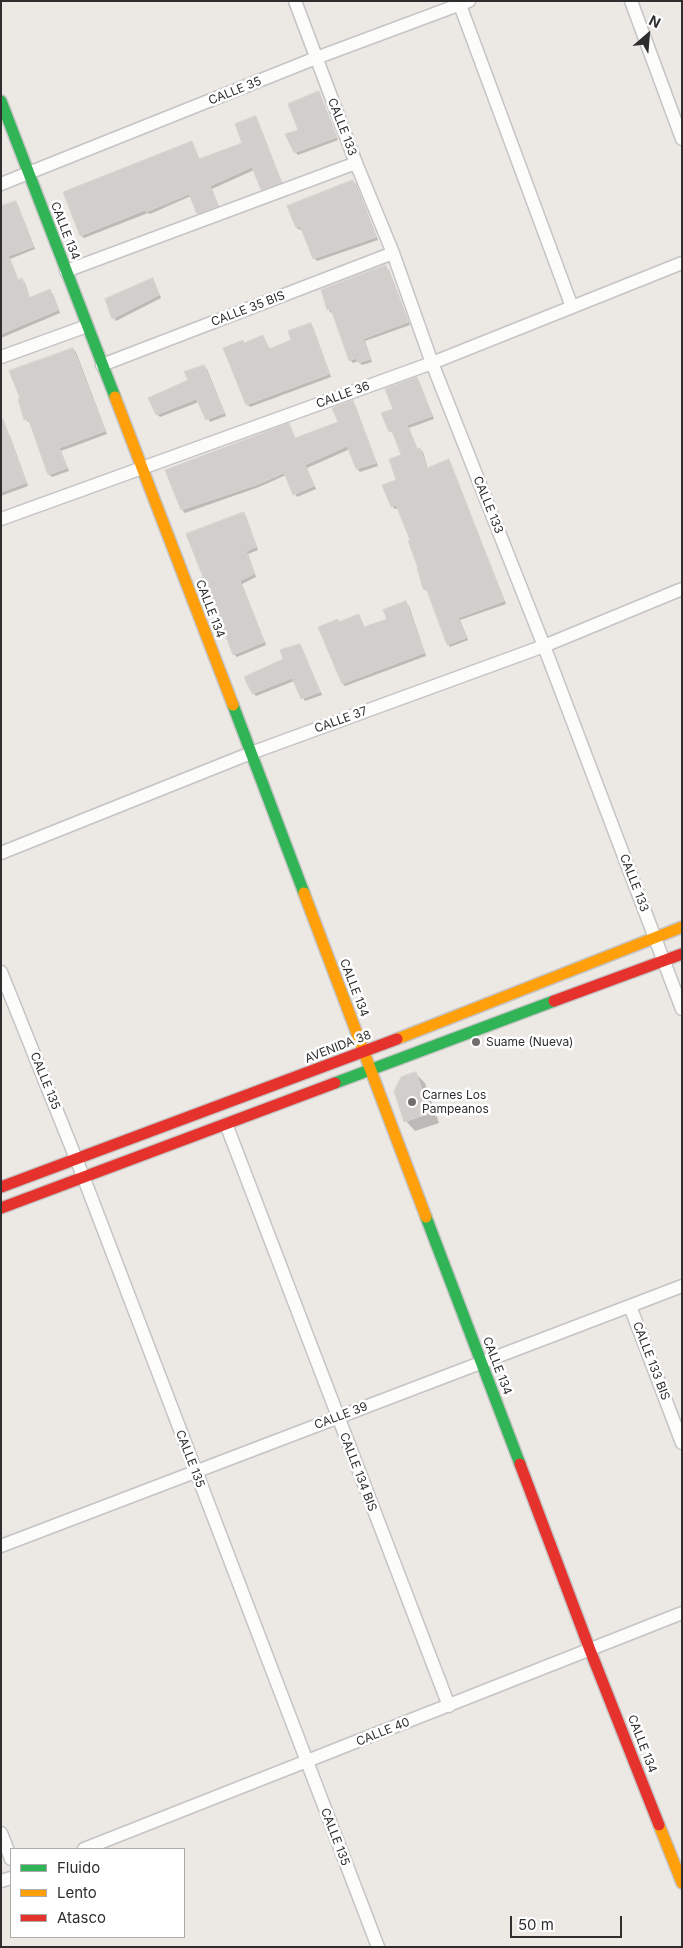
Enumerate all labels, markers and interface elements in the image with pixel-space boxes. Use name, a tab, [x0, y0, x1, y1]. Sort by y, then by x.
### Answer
north arrow	[623, 10, 673, 60]
text: N	[646, 11, 664, 31]
street label: CALLE 35	[206, 74, 264, 108]
street label: CALLE 133	[324, 96, 360, 158]
street label: CALLE 134	[47, 200, 83, 262]
street label: CALLE 35 BIS	[209, 288, 287, 330]
street label: CALLE 36	[314, 379, 372, 411]
street label: CALLE 133	[470, 474, 506, 536]
street label: CALLE 134	[192, 578, 228, 640]
street label: CALLE 37	[313, 704, 369, 736]
street label: CALLE 133	[616, 852, 652, 914]
street label: CALLE 134	[336, 957, 372, 1019]
street label: AVENIDA 38	[303, 1028, 373, 1066]
place label: Suame (Nueva)	[486, 1035, 573, 1049]
marker: Suame (Nueva)	[470, 1036, 482, 1048]
street label: CALLE 135	[27, 1050, 63, 1112]
place label: Carnes Los Pampeanos	[422, 1088, 489, 1116]
marker: Carnes Los Pampeanos	[406, 1096, 418, 1108]
street label: CALLE 133 BIS	[629, 1320, 673, 1402]
street label: CALLE 134	[479, 1335, 515, 1397]
street label: CALLE 39	[312, 1399, 370, 1433]
street label: CALLE 135	[172, 1428, 208, 1490]
street label: CALLE 134 BIS	[336, 1431, 380, 1513]
street label: CALLE 134	[624, 1713, 660, 1775]
street label: CALLE 40	[354, 1715, 412, 1749]
street label: CALLE 135	[317, 1806, 353, 1868]
legend	[10, 1848, 185, 1938]
text: Fluido	[57, 1858, 100, 1877]
text: Lento	[57, 1883, 97, 1902]
scale bar	[513, 1906, 626, 1938]
text: Atasco	[57, 1908, 106, 1927]
text: 50 m	[518, 1915, 554, 1934]

